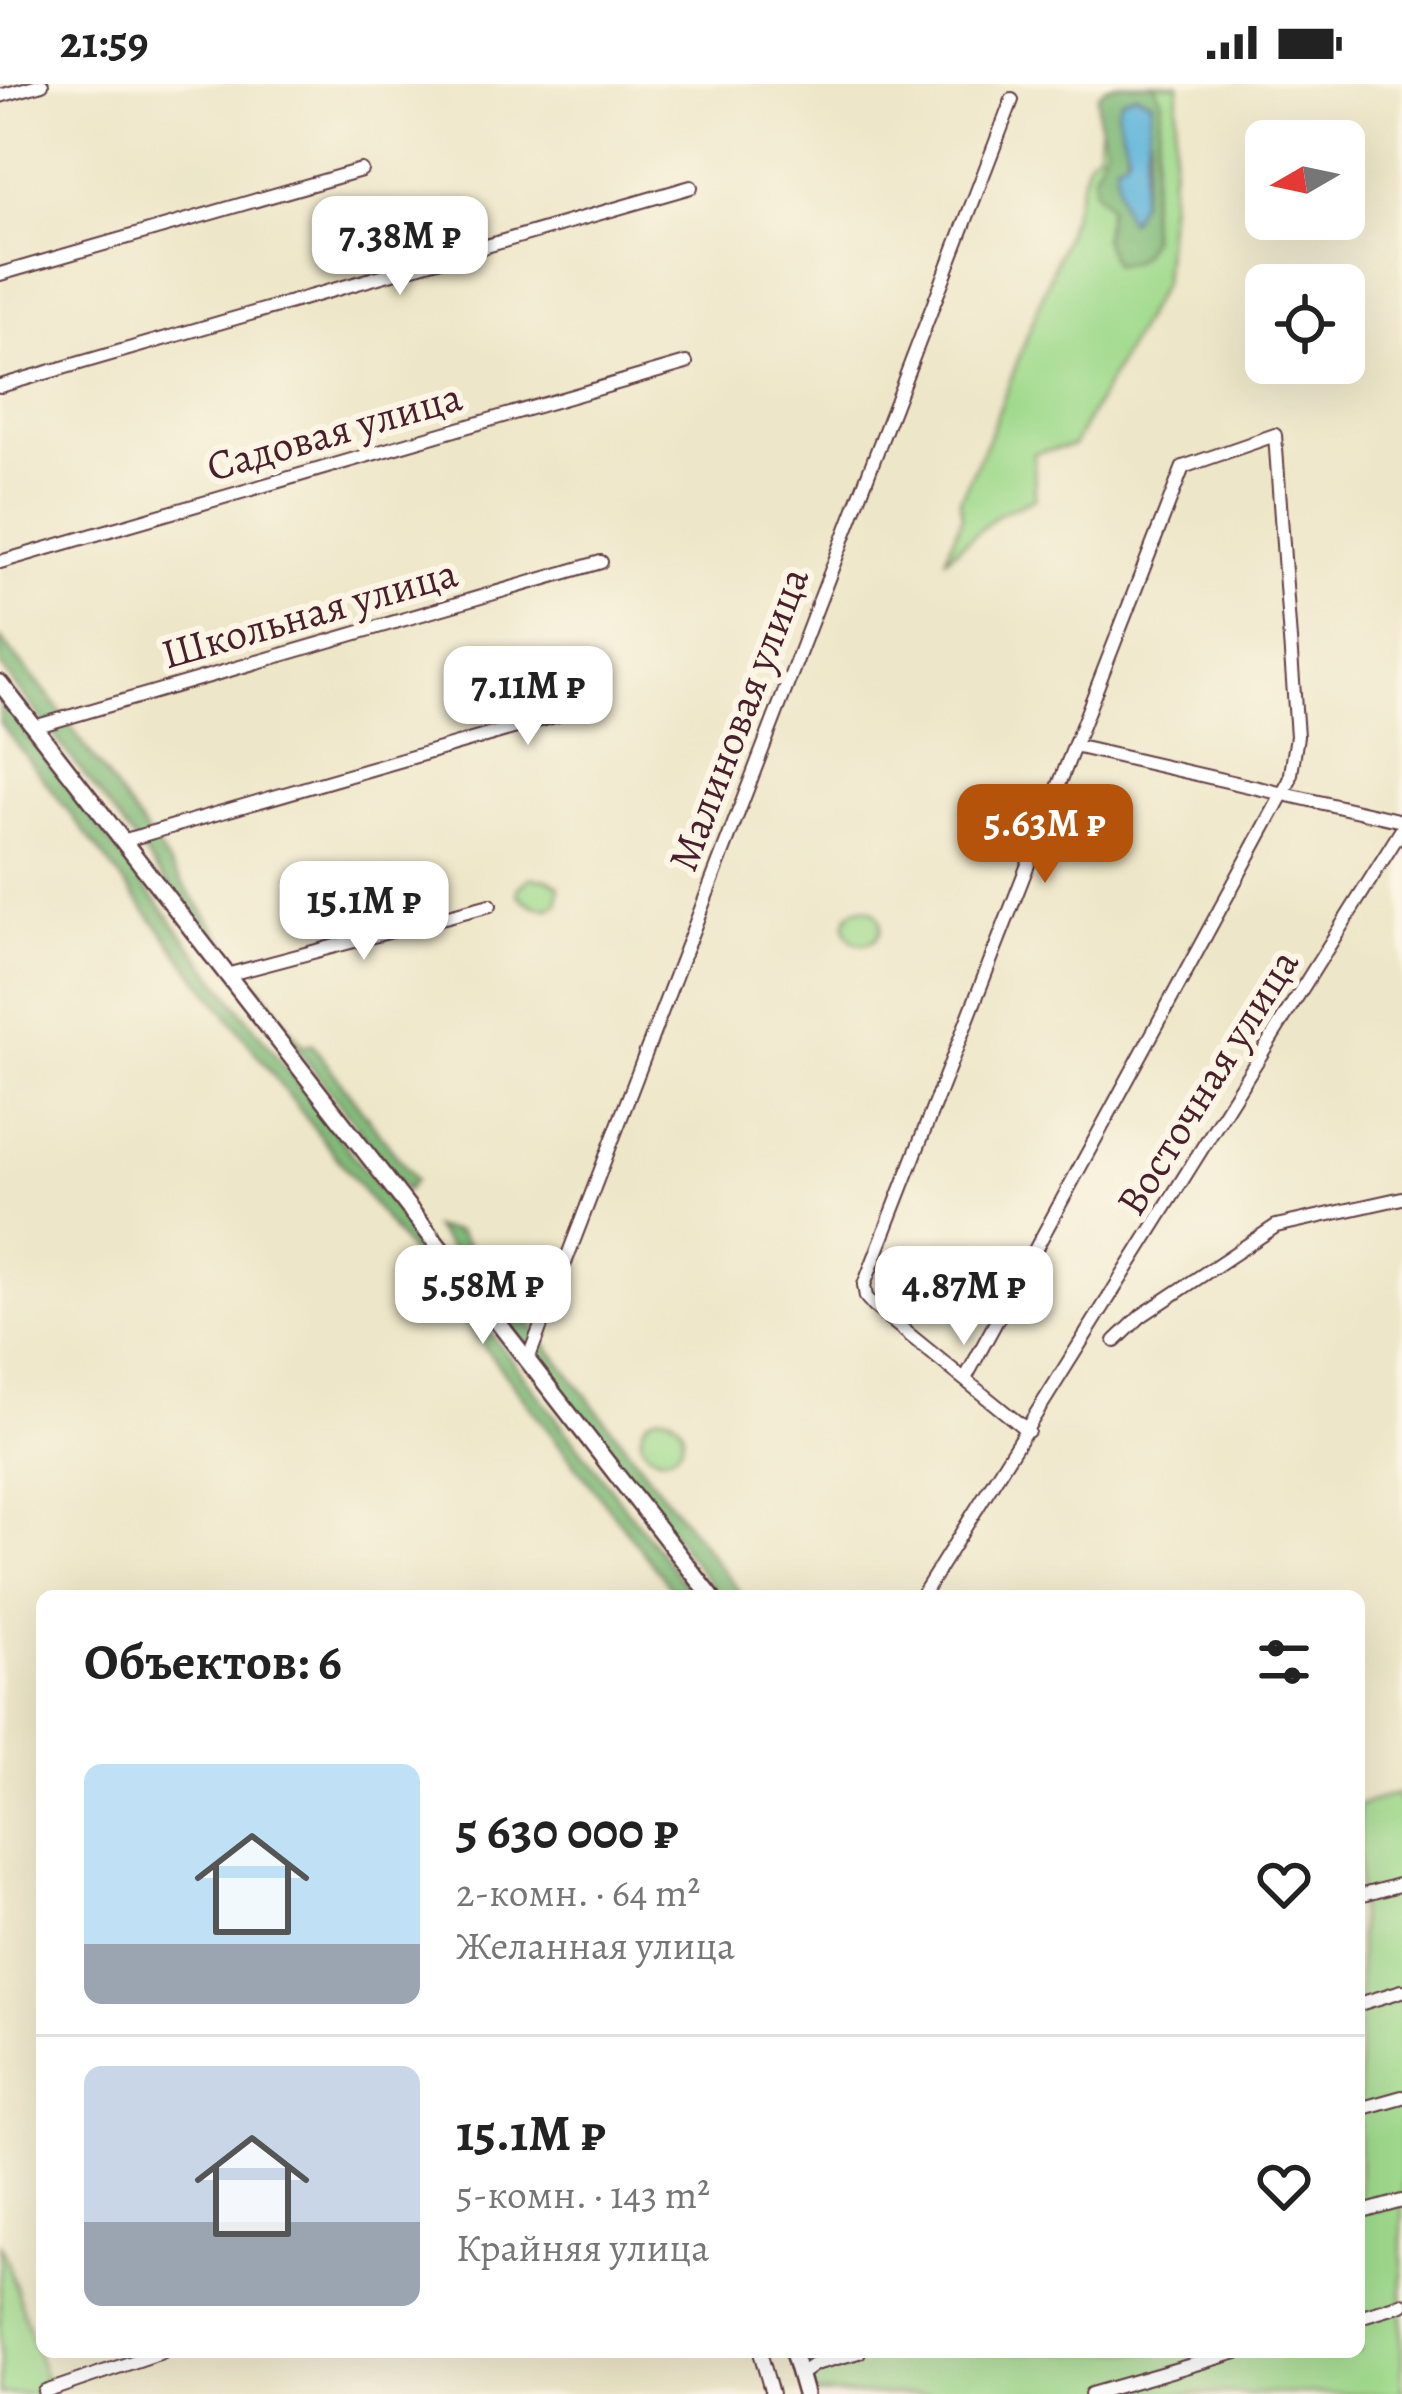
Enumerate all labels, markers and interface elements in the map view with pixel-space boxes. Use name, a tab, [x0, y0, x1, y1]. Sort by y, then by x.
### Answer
text: 21:59	[60, 11, 149, 73]
north arrow	[1245, 120, 1365, 240]
map controls	[1245, 120, 1365, 384]
pin: 7.38M ₽	[289, 196, 511, 298]
text: 7.38M ₽	[339, 208, 461, 261]
button: locate	[1245, 264, 1365, 384]
street label: Садовая улица	[200, 367, 469, 495]
street label: Школьная улица	[154, 543, 464, 682]
street label: Малиновая улица	[654, 558, 822, 879]
pin: 7.11M ₽	[417, 646, 639, 748]
text: 7.11M ₽	[471, 658, 585, 711]
pin: 5.63M ₽	[934, 784, 1156, 886]
text: 5.63M ₽	[984, 796, 1106, 849]
pin: 15.1M ₽	[253, 861, 475, 963]
text: 15.1M ₽	[307, 873, 421, 926]
street label: Восточная улица	[1102, 938, 1312, 1226]
pin: 5.58M ₽	[372, 1245, 594, 1347]
pin: 4.87M ₽	[853, 1246, 1075, 1348]
text: 5.58M ₽	[422, 1257, 544, 1310]
text: 4.87M ₽	[902, 1258, 1026, 1311]
text: Объектов: 6	[84, 1627, 342, 1697]
icon: filters	[1251, 1629, 1317, 1695]
text: 5 630 000 ₽	[456, 1796, 679, 1866]
icon: home	[180, 1812, 324, 1956]
icon: heart	[1251, 1851, 1317, 1917]
text: 2-комн. · 64 m²	[456, 1866, 700, 1919]
text: Желанная улица	[456, 1919, 735, 1972]
text: 15.1M ₽	[456, 2098, 606, 2168]
icon: home	[180, 2114, 324, 2258]
icon: heart	[1251, 2153, 1317, 2219]
text: 5-комн. · 143 m²	[456, 2168, 710, 2221]
text: Крайняя улица	[456, 2221, 709, 2274]

